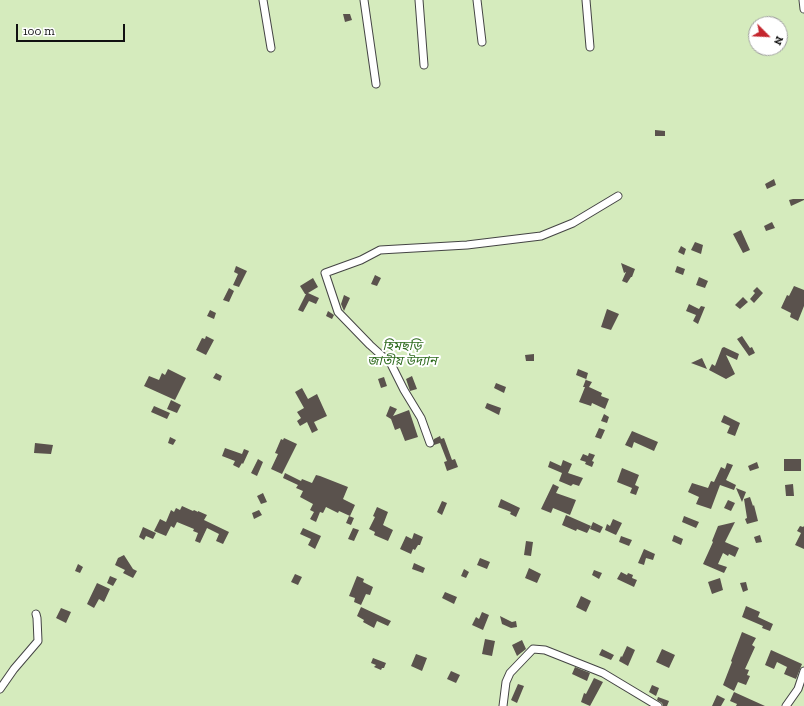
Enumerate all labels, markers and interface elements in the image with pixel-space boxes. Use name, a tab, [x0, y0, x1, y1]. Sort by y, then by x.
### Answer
scale bar	[18, 16, 127, 42]
north arrow	[748, 16, 788, 56]
text: 100 m	[23, 24, 55, 38]
text: N	[771, 34, 786, 47]
park label: হিমছড়ি জাতীয় উদ্যান	[367, 338, 437, 369]

